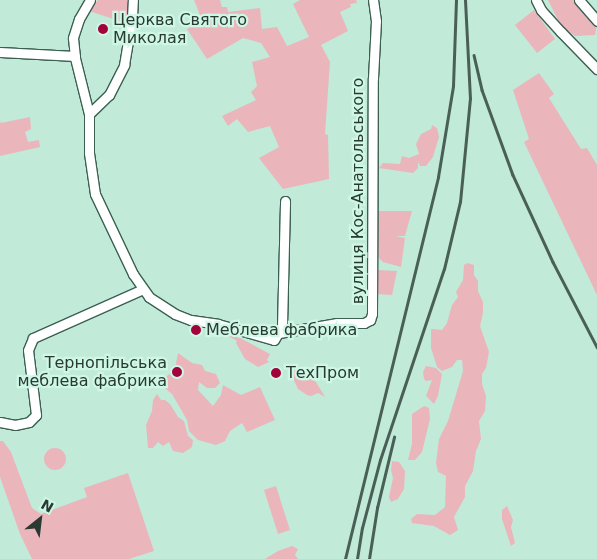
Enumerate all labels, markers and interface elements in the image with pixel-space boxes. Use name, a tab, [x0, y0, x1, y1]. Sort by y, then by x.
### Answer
place label: Церква Святого Миколая	[113, 10, 247, 48]
marker: Церква Святого Миколая	[97, 23, 109, 35]
street label: вулиця Кос-Анатольського	[348, 78, 368, 304]
place label: Меблева фабрика	[206, 320, 357, 340]
marker: Меблева фабрика	[190, 324, 202, 336]
place label: Тернопільська меблева фабрика	[17, 353, 167, 391]
place label: ТехПром	[286, 363, 359, 383]
marker: Тернопільська меблева фабрика	[171, 366, 183, 378]
marker: ТехПром	[270, 367, 282, 379]
north arrow	[15, 494, 65, 544]
text: N	[38, 496, 56, 516]

